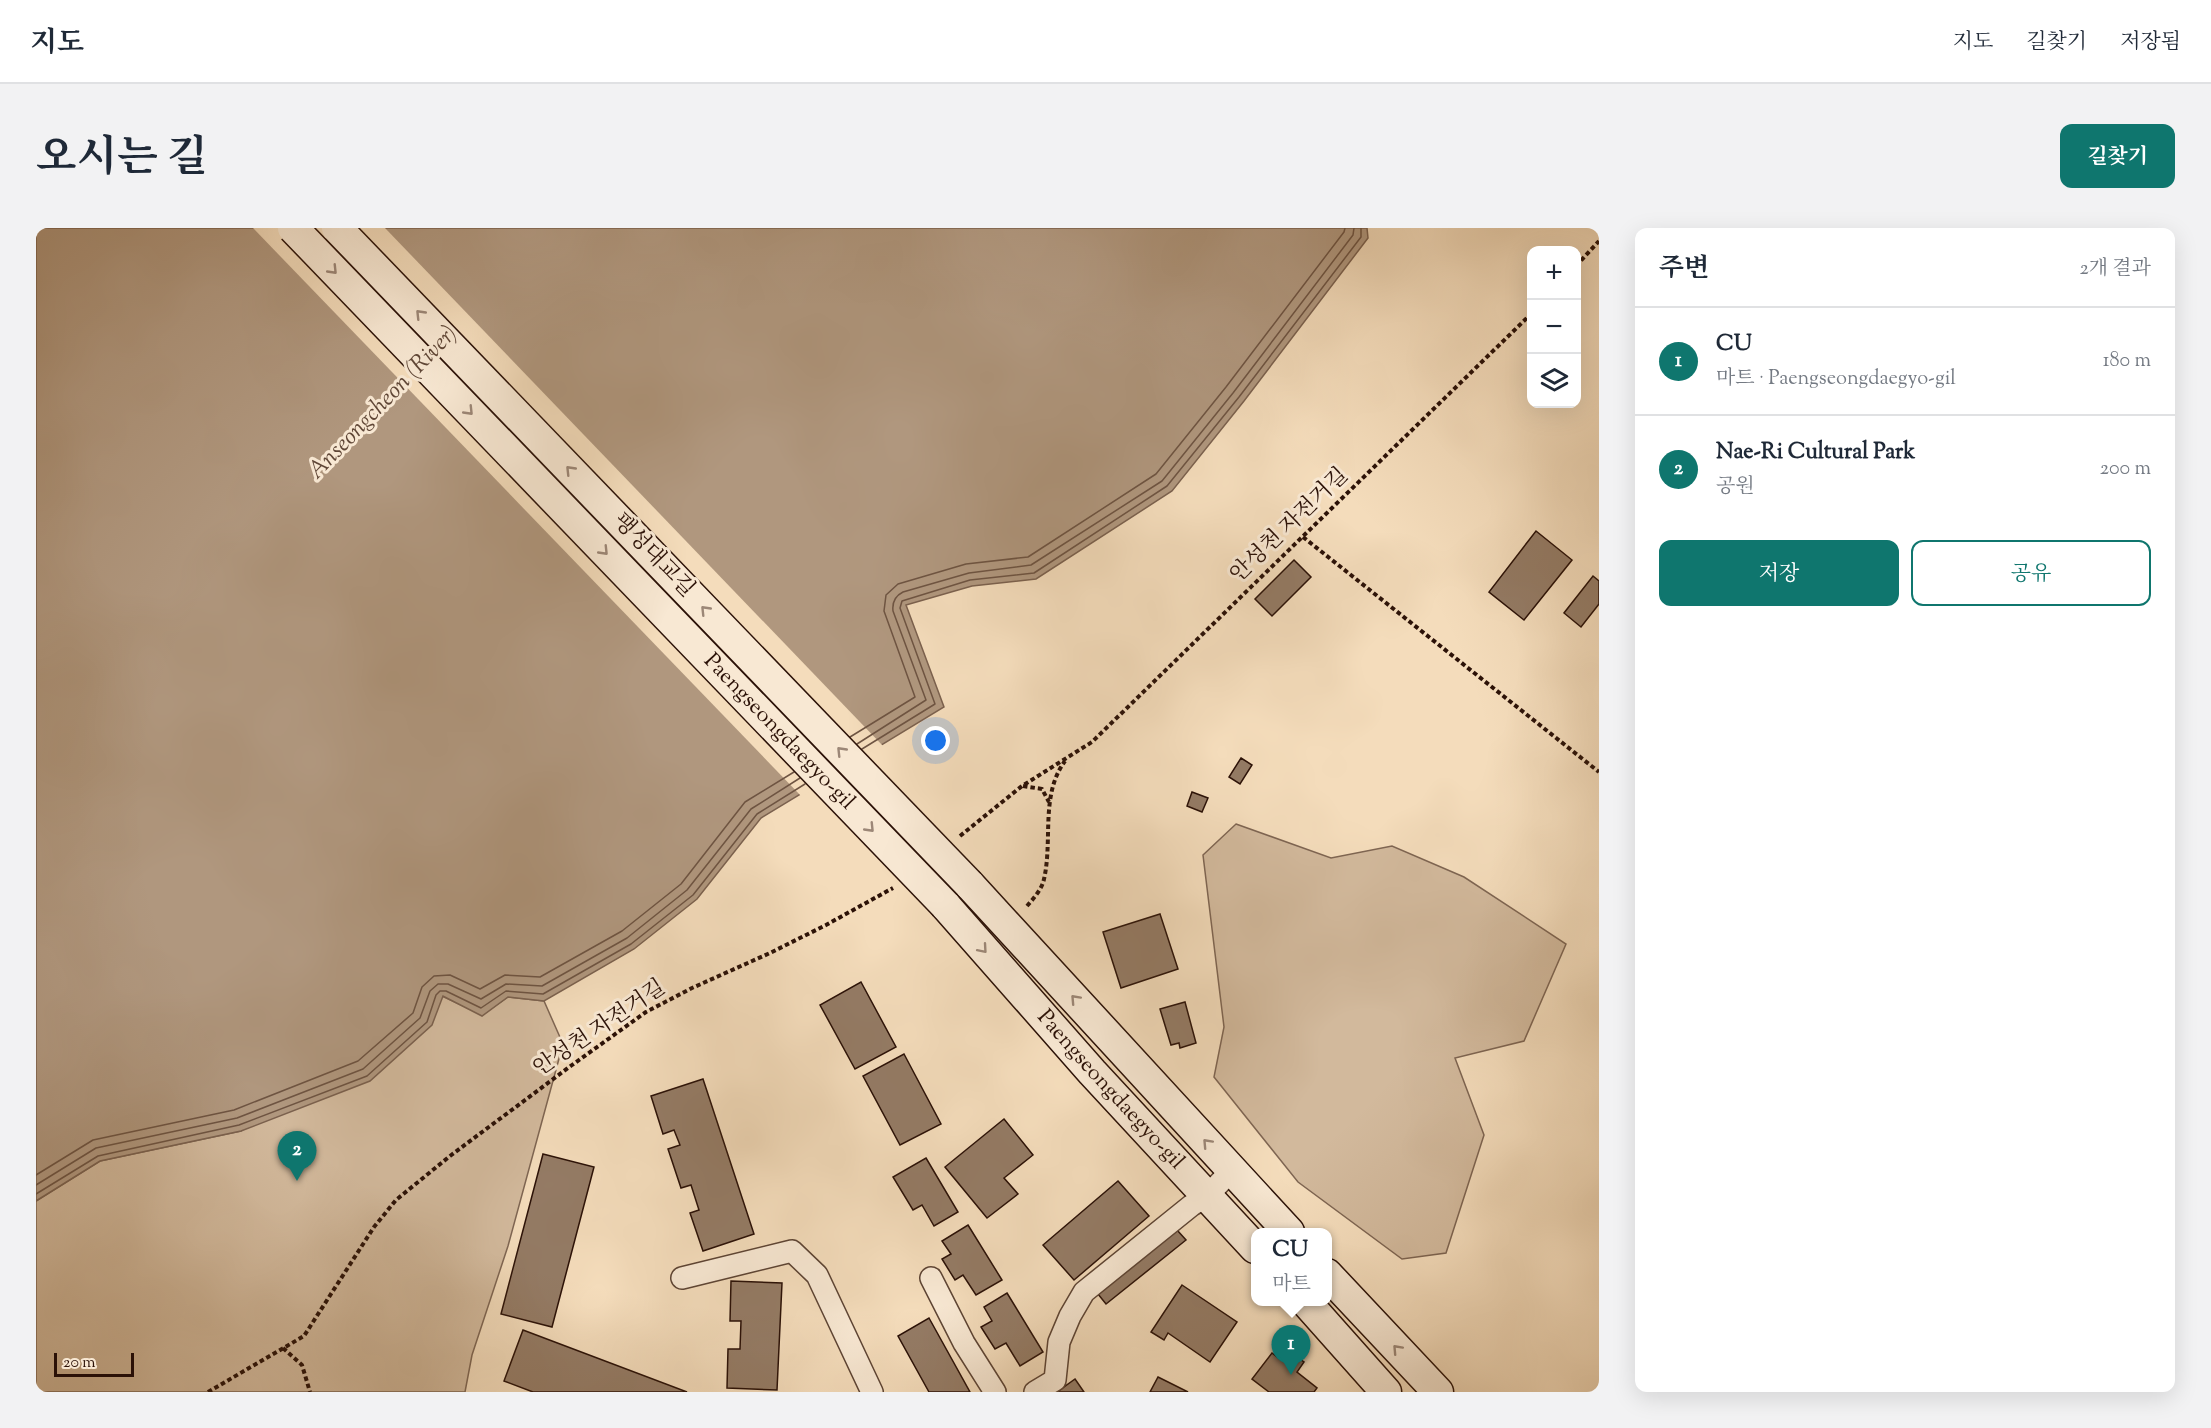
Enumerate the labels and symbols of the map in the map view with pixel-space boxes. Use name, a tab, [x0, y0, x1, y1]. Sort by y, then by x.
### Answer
one-way arrow	[326, 263, 337, 274]
one-way arrow	[417, 311, 428, 322]
water label: Anseongcheon (River)	[300, 318, 466, 488]
one-way arrow	[461, 403, 472, 414]
street label: 안성천 자전거길	[1224, 461, 1356, 591]
one-way arrow	[566, 466, 577, 476]
street label: 팽성대교길	[605, 507, 701, 605]
one-way arrow	[597, 544, 608, 555]
one-way arrow	[702, 607, 713, 618]
street label: Paengseongdaegyo-gil	[695, 647, 862, 818]
your location	[921, 726, 950, 755]
one-way arrow	[837, 747, 848, 758]
one-way arrow	[863, 820, 874, 831]
one-way arrow	[976, 942, 987, 953]
street label: 안성천 자전거길	[527, 973, 673, 1085]
one-way arrow	[1071, 996, 1082, 1006]
street label: Paengseongdaegyo-gil	[1029, 1003, 1191, 1177]
pin: 2	[278, 1132, 316, 1181]
one-way arrow	[1203, 1139, 1214, 1150]
pin: 1	[1272, 1326, 1310, 1375]
one-way arrow	[1394, 1346, 1405, 1357]
scale bar	[54, 1350, 134, 1378]

